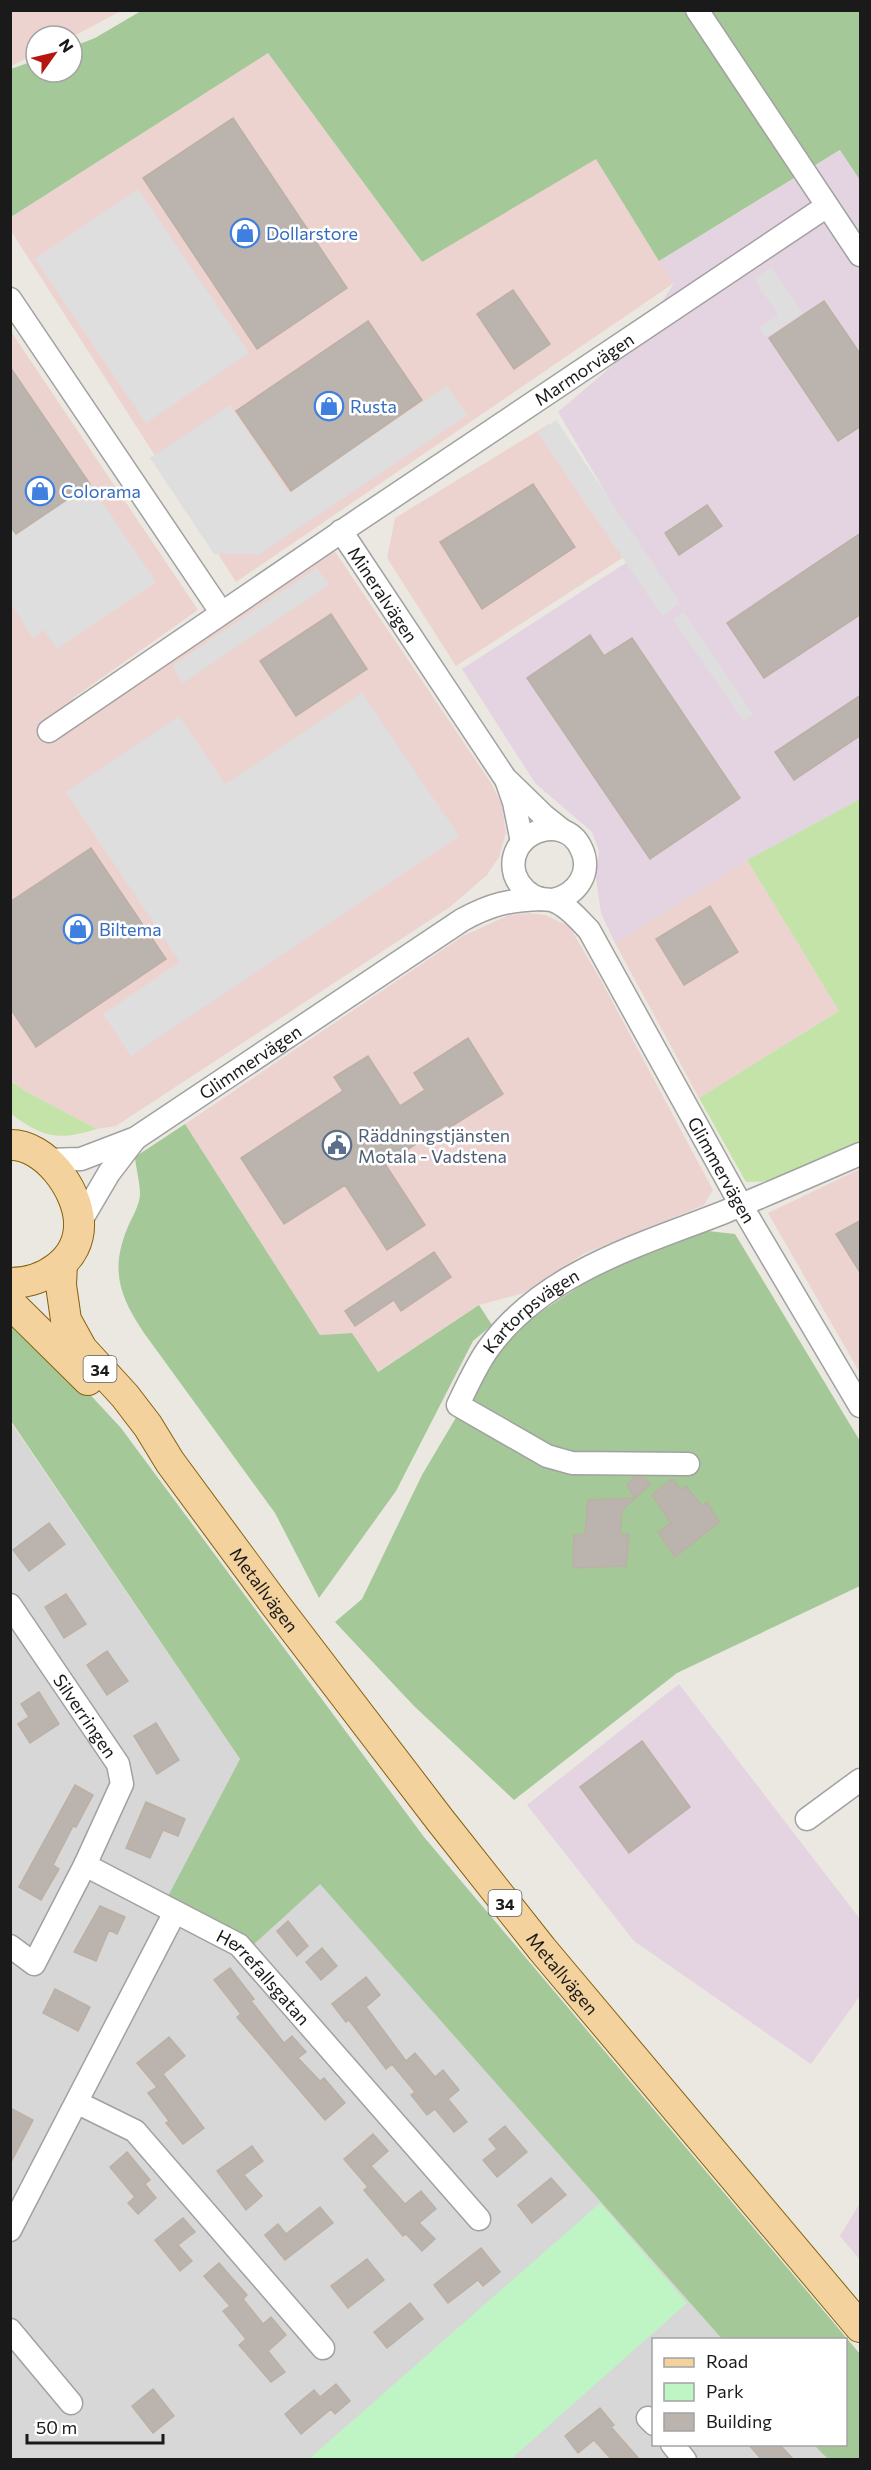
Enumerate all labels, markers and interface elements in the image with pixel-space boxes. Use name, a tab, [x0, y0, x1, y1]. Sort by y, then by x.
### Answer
north arrow	[24, 24, 84, 84]
text: N	[56, 35, 78, 56]
shop icon: Dollarstore	[229, 217, 261, 249]
place label: Dollarstore	[266, 222, 358, 244]
street label: Marmorvägen	[530, 328, 638, 410]
shop icon: Rusta	[313, 390, 345, 422]
place label: Rusta	[350, 395, 397, 417]
shop icon: Colorama	[24, 475, 56, 507]
place label: Colorama	[61, 480, 141, 502]
street label: Mineralvägen	[343, 542, 423, 646]
shop icon: Biltema	[62, 913, 94, 945]
place label: Biltema	[99, 918, 162, 940]
street label: Glimmervägen	[195, 1020, 305, 1104]
street label: Glimmervägen	[683, 1113, 760, 1227]
place label: Räddningstjänsten Motala - Vadstena	[358, 1124, 510, 1167]
public building icon: Räddningstjänsten Motala - Vadstena	[321, 1129, 353, 1161]
street label: Kartorpsvägen	[478, 1264, 583, 1357]
road number: 34	[84, 1356, 116, 1382]
street label: Metallvägen	[226, 1543, 303, 1637]
street label: Silverringen	[49, 1670, 122, 1762]
road number: 34	[488, 1890, 522, 1916]
street label: Herrefallsgatan	[213, 1924, 315, 2029]
street label: Metallvägen	[522, 1928, 603, 2019]
legend	[652, 2338, 847, 2446]
text: Road	[706, 2350, 748, 2372]
text: Park	[706, 2380, 744, 2402]
scale bar	[27, 2407, 164, 2445]
text: Building	[706, 2410, 772, 2432]
text: 50 m	[36, 2416, 77, 2438]

